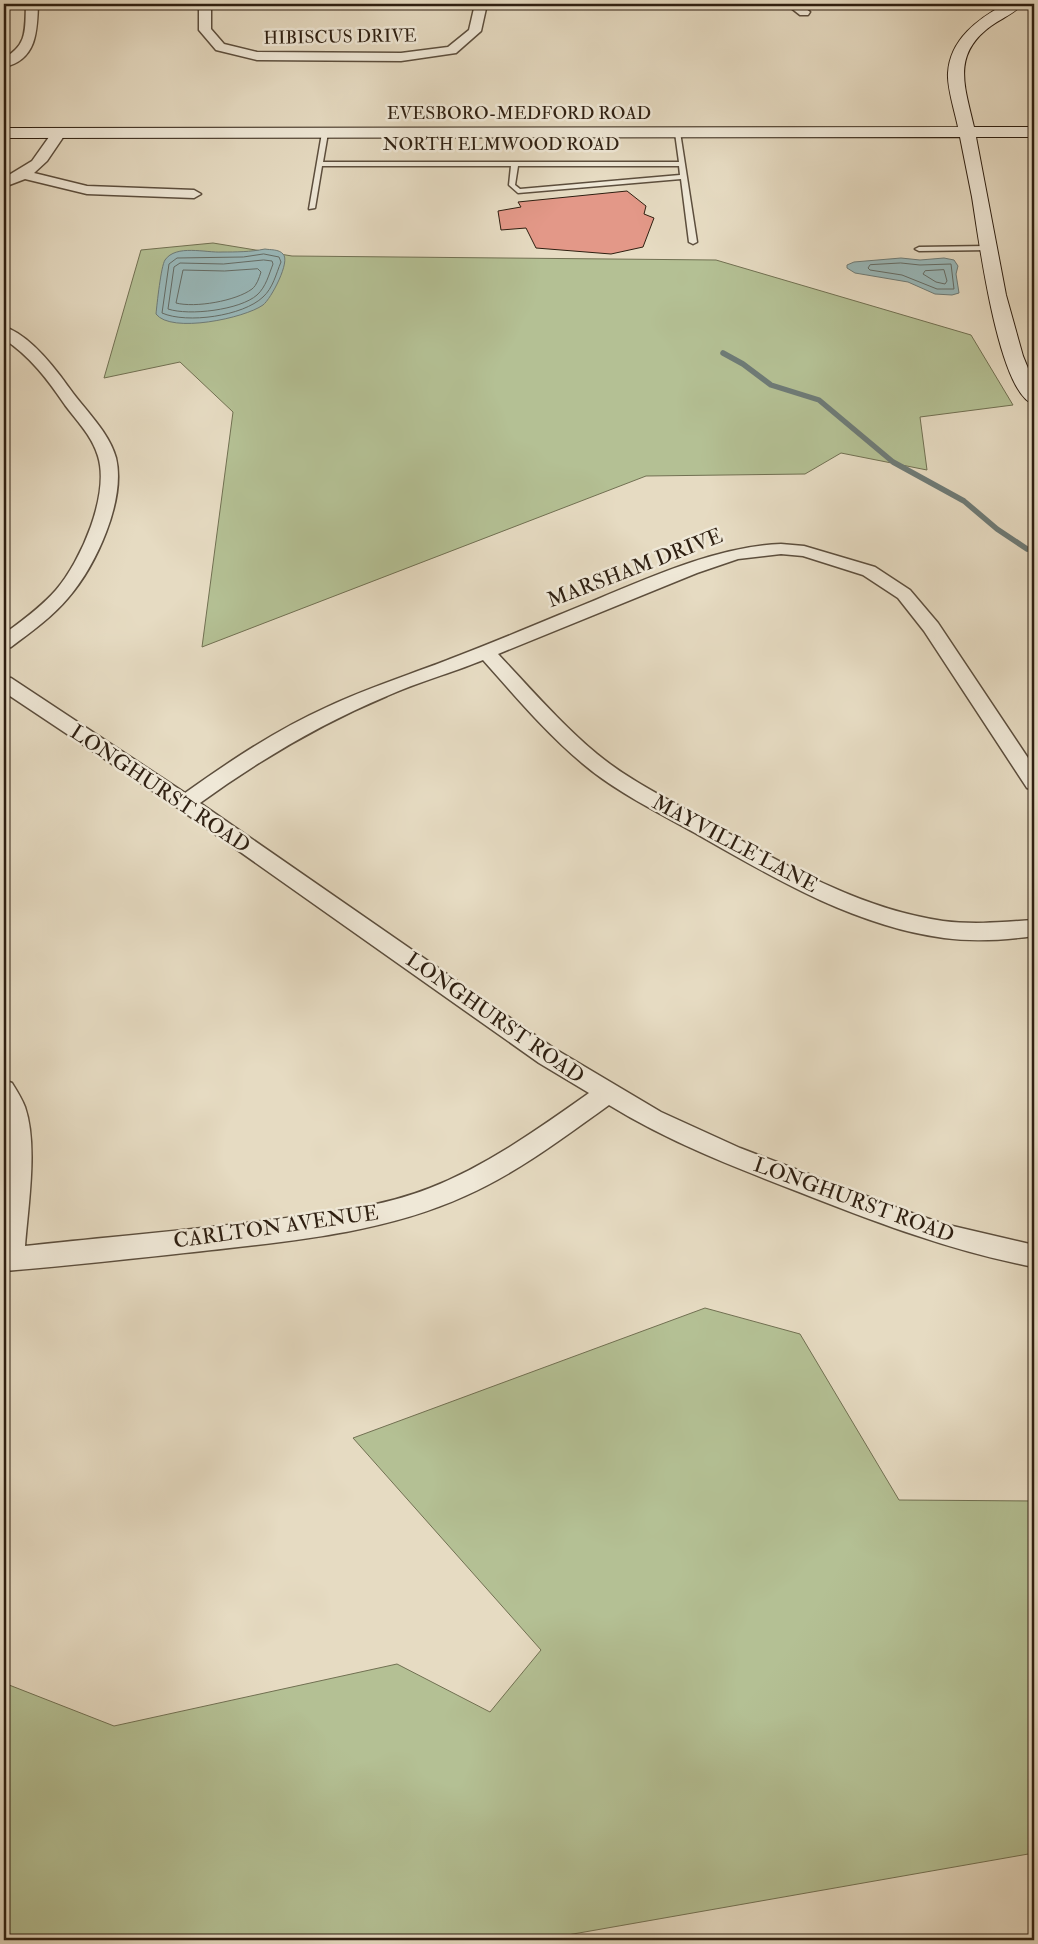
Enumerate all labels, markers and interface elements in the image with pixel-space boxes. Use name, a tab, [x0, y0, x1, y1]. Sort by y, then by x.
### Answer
street label: HIBISCUS DRIVE	[263, 24, 417, 50]
street label: EVESBORO-MEDFORD ROAD	[387, 102, 651, 125]
street label: NORTH ELMWOOD ROAD	[383, 133, 619, 156]
street label: MARSHAM DRIVE	[543, 522, 727, 614]
street label: LONGHURST ROAD	[65, 719, 255, 859]
street label: MAYVILLE LANE	[647, 789, 823, 899]
street label: LONGHURST ROAD	[401, 946, 589, 1090]
street label: LONGHURST ROAD	[750, 1151, 958, 1249]
street label: CARLTON AVENUE	[172, 1199, 380, 1255]

